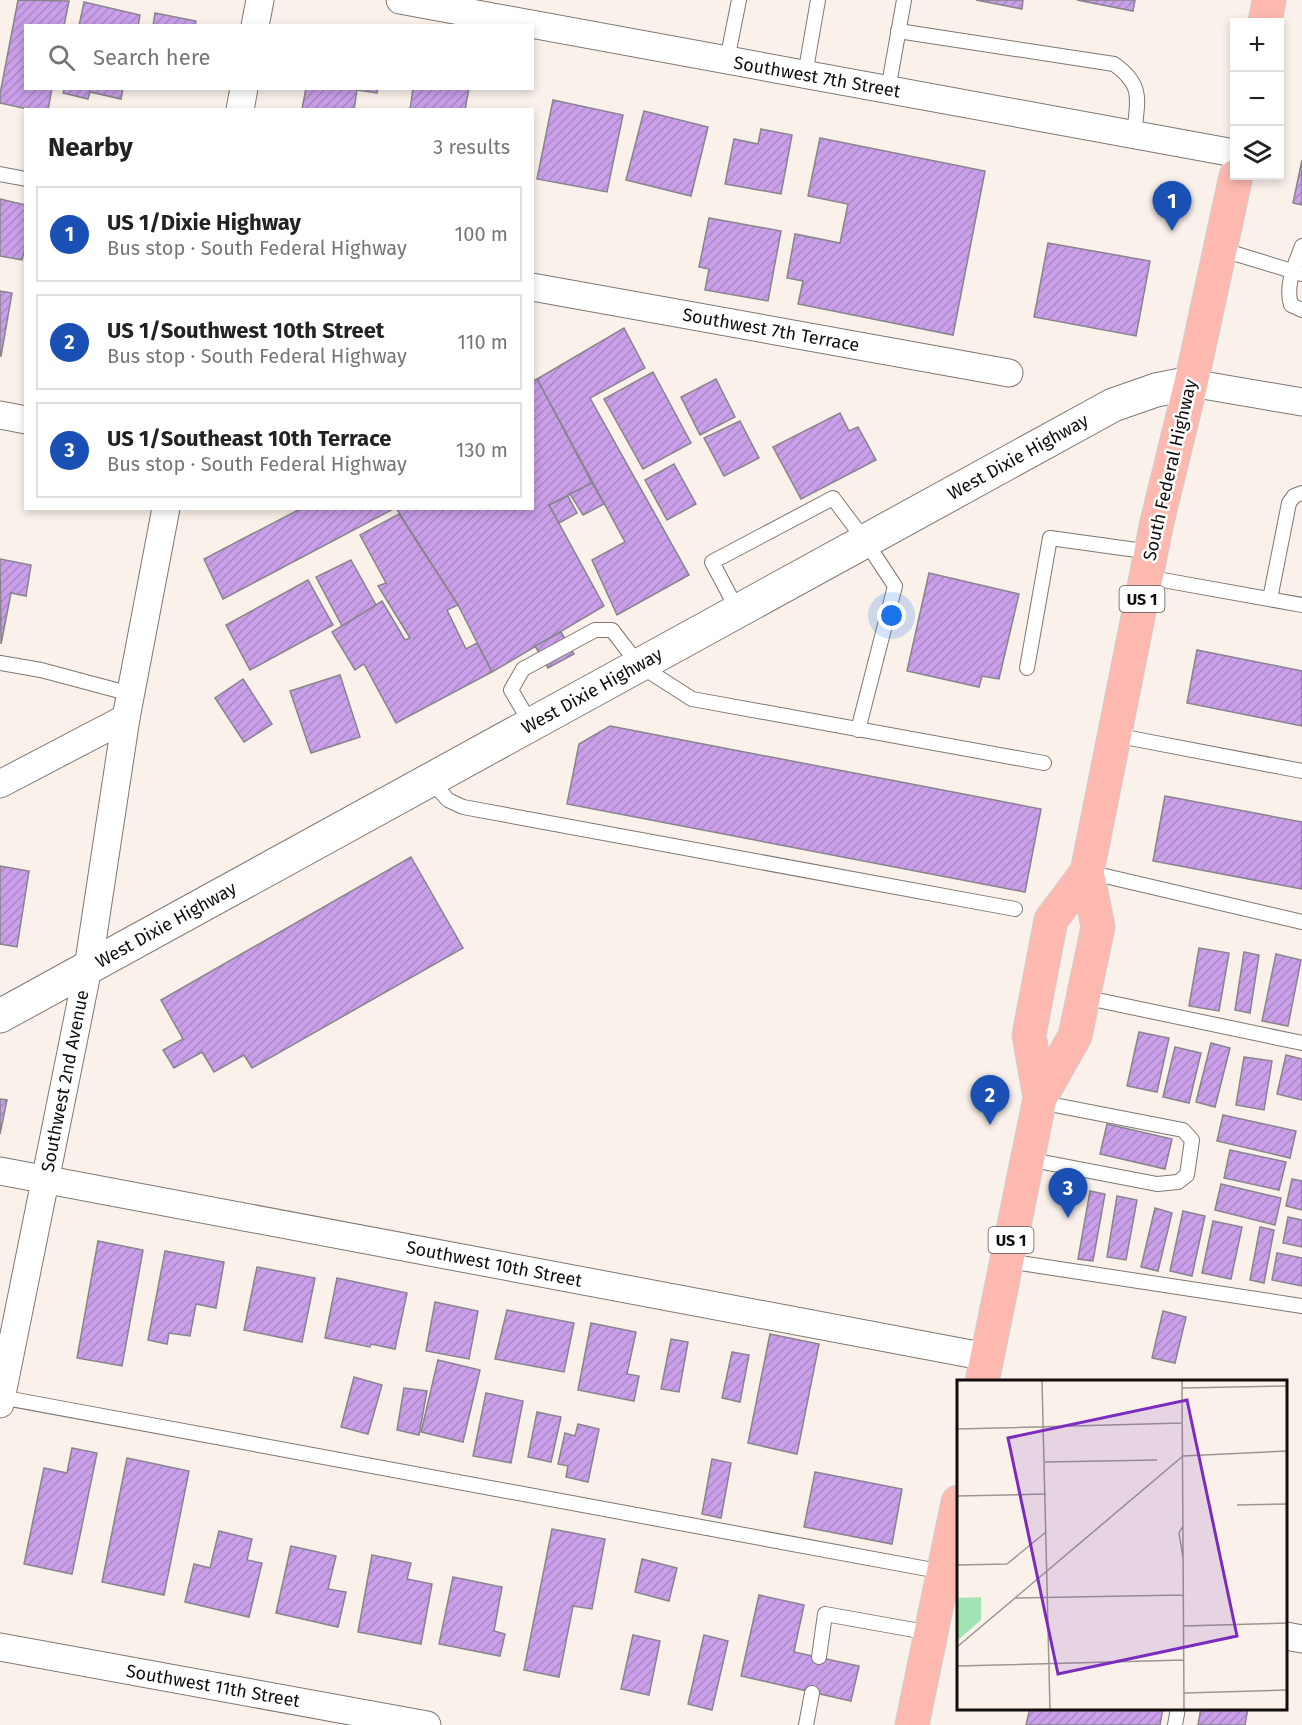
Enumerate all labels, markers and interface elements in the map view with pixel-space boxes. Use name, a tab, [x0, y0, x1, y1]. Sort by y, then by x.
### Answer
map controls	[1230, 18, 1284, 180]
button: +	[1230, 18, 1284, 72]
search box	[24, 24, 534, 90]
icon: search	[45, 41, 78, 74]
text: Search here	[93, 44, 211, 71]
street label: Southwest 7th Street	[732, 52, 903, 103]
button: −	[1230, 72, 1284, 126]
button: layers	[1230, 126, 1284, 180]
text: Nearby	[48, 132, 133, 163]
text: 3 results	[433, 135, 510, 159]
pin: 1	[1152, 182, 1192, 231]
text: US 1/Dixie Highway	[107, 209, 301, 236]
text: 1	[65, 222, 74, 246]
text: 100 m	[455, 222, 508, 246]
text: Bus stop · South Federal Highway	[107, 236, 407, 260]
street label: Southwest 7th Terrace	[681, 304, 861, 356]
text: US 1/Southwest 10th Street	[107, 317, 384, 344]
text: 2	[64, 330, 75, 354]
text: 110 m	[457, 330, 508, 354]
text: Bus stop · South Federal Highway	[107, 344, 407, 368]
street label: South Federal Highway	[1138, 377, 1202, 563]
street label: West Dixie Highway	[944, 409, 1092, 505]
text: US 1/Southeast 10th Terrace	[107, 425, 391, 452]
text: 3	[64, 438, 75, 462]
text: 130 m	[456, 438, 508, 462]
text: Bus stop · South Federal Highway	[107, 452, 407, 476]
road number: US 1	[1120, 586, 1164, 612]
your location	[877, 601, 906, 630]
street label: West Dixie Highway	[518, 643, 666, 739]
street label: West Dixie Highway	[92, 877, 240, 973]
street label: Southwest 2nd Avenue	[37, 988, 93, 1174]
pin: 2	[970, 1076, 1010, 1125]
pin: 3	[1048, 1168, 1088, 1218]
road number: US 1	[988, 1227, 1034, 1253]
street label: Southwest 10th Street	[404, 1236, 584, 1292]
inset map	[957, 1380, 1287, 1710]
street label: Southwest 11th Street	[124, 1660, 302, 1712]

